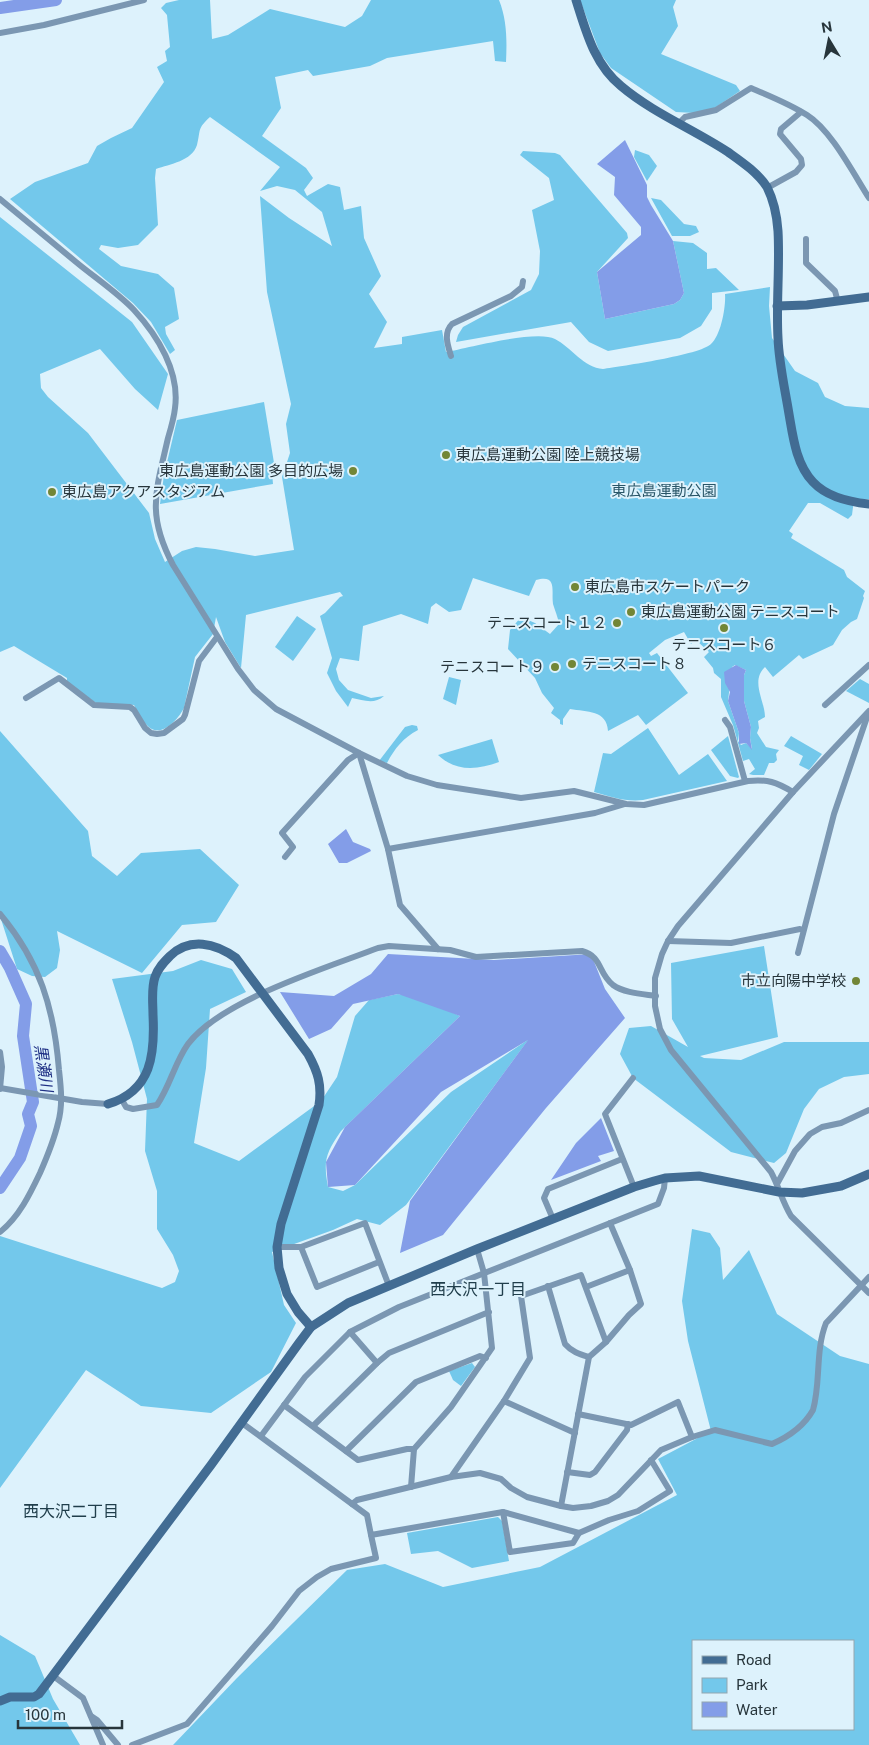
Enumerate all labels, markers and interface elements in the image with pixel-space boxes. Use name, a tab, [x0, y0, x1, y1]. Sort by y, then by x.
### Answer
north arrow	[804, 15, 854, 65]
text: N	[820, 18, 834, 36]
place label: 東広島運動公園 陸上競技場	[456, 446, 640, 463]
marker: 東広島運動公園 陸上競技場	[440, 449, 452, 461]
place label: 東広島運動公園 多目的広場	[159, 462, 343, 479]
marker: 東広島運動公園 多目的広場	[347, 465, 359, 477]
park label: 東広島運動公園	[611, 482, 717, 499]
place label: 東広島アクアスタジアム	[62, 483, 225, 500]
marker: 東広島アクアスタジアム	[46, 486, 58, 498]
place label: 東広島市スケートパーク	[585, 578, 750, 595]
marker: 東広島市スケートパーク	[569, 581, 581, 593]
place label: 東広島運動公園 テニスコート	[641, 603, 840, 620]
marker: 東広島運動公園 テニスコート	[625, 606, 637, 618]
place label: テニスコート１２	[487, 614, 607, 631]
marker: テニスコート１２	[611, 617, 623, 629]
marker: テニスコート６	[718, 622, 730, 634]
place label: テニスコート６	[671, 636, 777, 653]
place label: テニスコート８	[582, 655, 687, 672]
place label: テニスコート９	[440, 658, 545, 675]
marker: テニスコート８	[566, 658, 578, 670]
marker: テニスコート９	[549, 661, 561, 673]
place label: 市立向陽中学校	[741, 972, 846, 989]
marker: 市立向陽中学校	[850, 975, 862, 987]
water label: 黒瀬川	[31, 1043, 57, 1095]
district label: 西大沢一丁目	[430, 1280, 526, 1299]
district label: 西大沢二丁目	[23, 1502, 119, 1521]
legend	[692, 1640, 854, 1730]
text: Road	[736, 1651, 772, 1668]
text: Park	[736, 1676, 768, 1693]
scale bar	[18, 1698, 121, 1730]
text: Water	[736, 1701, 778, 1718]
text: 100 m	[25, 1706, 66, 1723]

